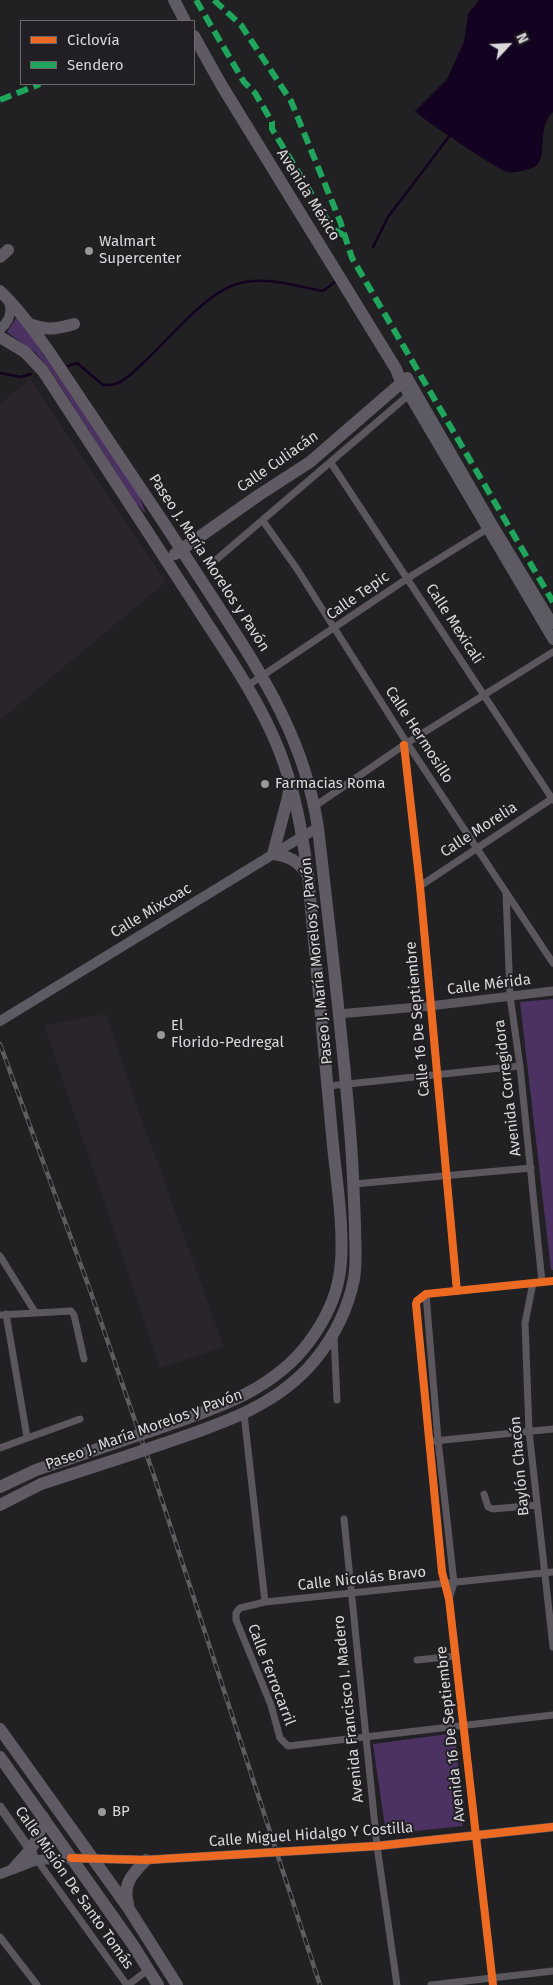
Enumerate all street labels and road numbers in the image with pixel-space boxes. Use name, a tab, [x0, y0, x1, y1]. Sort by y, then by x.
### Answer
street label: Avenida México	[273, 146, 343, 244]
street label: Calle Culiacán	[234, 427, 322, 497]
street label: Paseo J. María Morelos y Pavón	[145, 471, 273, 655]
street label: Calle Tepic	[323, 568, 393, 624]
street label: Calle Mexicali	[421, 581, 487, 667]
street label: Calle Hermosillo	[381, 683, 457, 787]
street label: Calle Morelia	[437, 799, 521, 861]
street label: Paseo J. María Morelos y Pavón	[297, 857, 337, 1065]
street label: Calle Mixcoac	[107, 880, 195, 942]
street label: Calle 16 De Septiembre	[402, 941, 434, 1097]
street label: Calle Mérida	[446, 971, 532, 999]
street label: Avenida Corregidora	[491, 1019, 525, 1157]
street label: Paseo J. María Morelos y Pavón	[43, 1386, 245, 1474]
street label: Baylón Chacón	[507, 1415, 533, 1517]
street label: Calle Nicolás Bravo	[297, 1563, 427, 1595]
street label: Avenida Francisco I. Madero	[330, 1614, 368, 1804]
street label: Calle Ferrocarril	[243, 1622, 299, 1728]
street label: Avenida 16 De Septiembre	[433, 1645, 469, 1823]
street label: Calle Misión De Santo Tomás	[11, 1803, 137, 1973]
street label: Calle Miguel Hidalgo Y Costilla	[208, 1819, 414, 1851]

